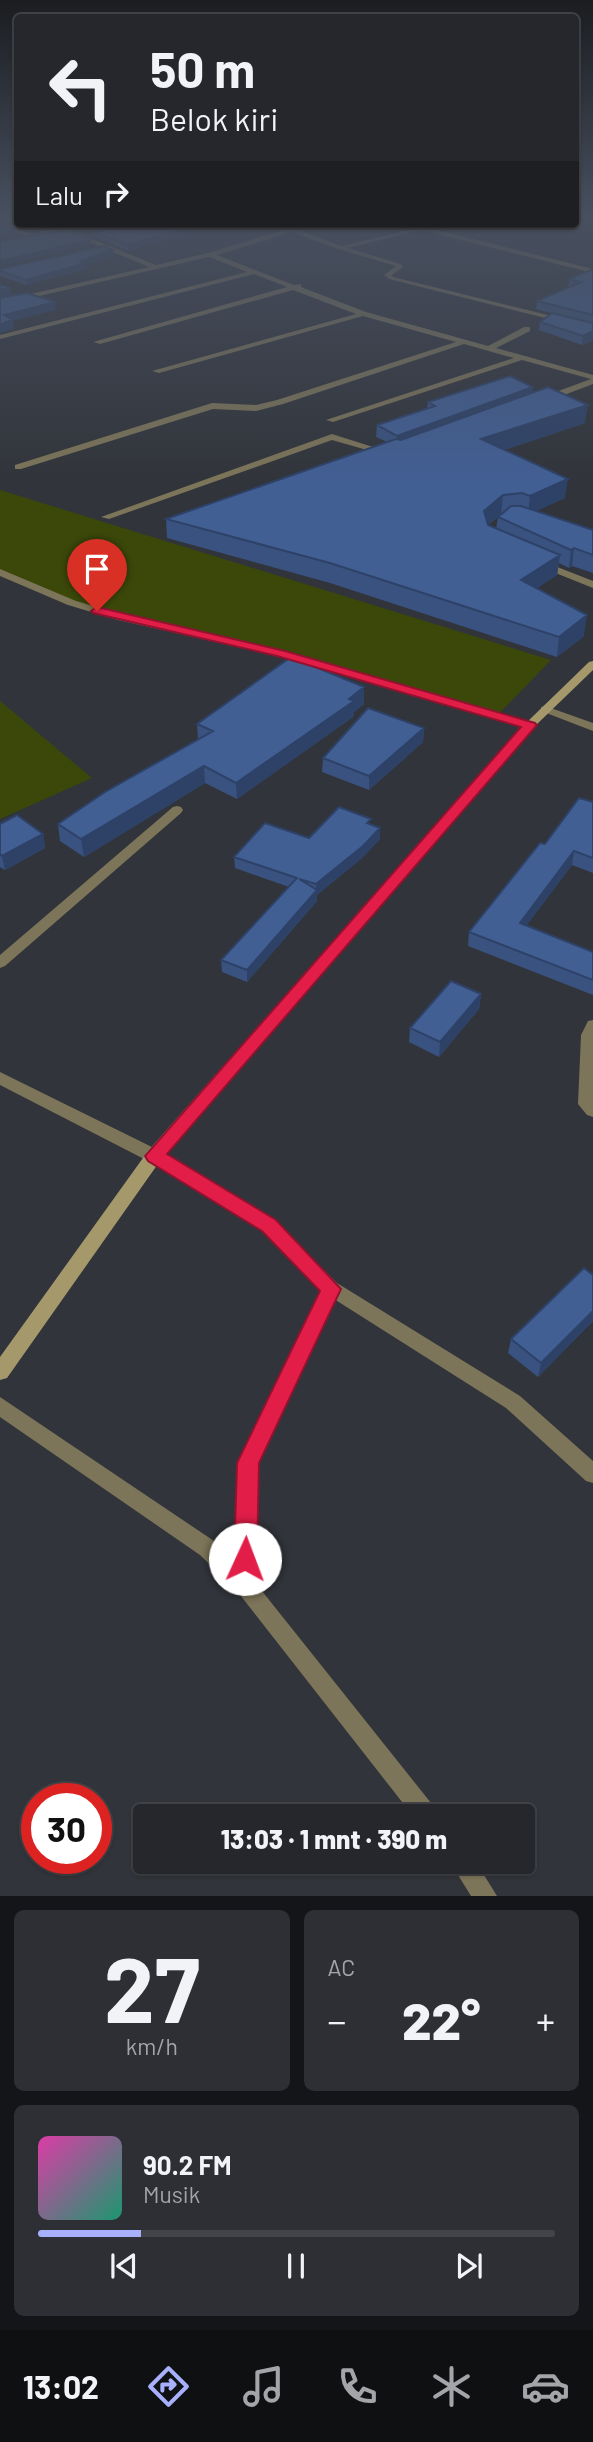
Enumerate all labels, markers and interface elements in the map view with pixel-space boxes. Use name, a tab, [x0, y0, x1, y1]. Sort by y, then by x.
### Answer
text: 50 m	[150, 39, 255, 98]
icon: left	[35, 42, 126, 133]
text: Belok kiri	[150, 99, 278, 137]
icon: right	[97, 175, 135, 213]
text: Lalu	[35, 179, 83, 210]
pin	[67, 539, 127, 611]
icon: arrive	[78, 550, 116, 588]
position arrow	[208, 1522, 282, 1596]
speed limit sign: 30	[21, 1783, 112, 1874]
text: 13:03 · 1 mnt · 390 m	[221, 1823, 447, 1854]
text: 27	[104, 1932, 200, 2041]
text: AC	[328, 1953, 355, 1981]
text: 22°	[402, 1988, 481, 2050]
text: −	[328, 1997, 347, 2043]
text: +	[536, 1997, 555, 2043]
text: km/h	[126, 2032, 178, 2060]
text: 90.2 FM	[143, 2149, 232, 2180]
text: Musik	[143, 2180, 200, 2208]
icon: previous	[105, 2247, 143, 2285]
icon: pause	[277, 2247, 315, 2285]
icon: next	[450, 2247, 488, 2285]
icon: directions	[144, 2362, 193, 2411]
icon: music	[239, 2362, 288, 2411]
icon: phone	[333, 2362, 382, 2411]
icon: climate	[427, 2362, 476, 2411]
icon: car	[521, 2362, 570, 2411]
text: 13:02	[23, 2367, 99, 2405]

